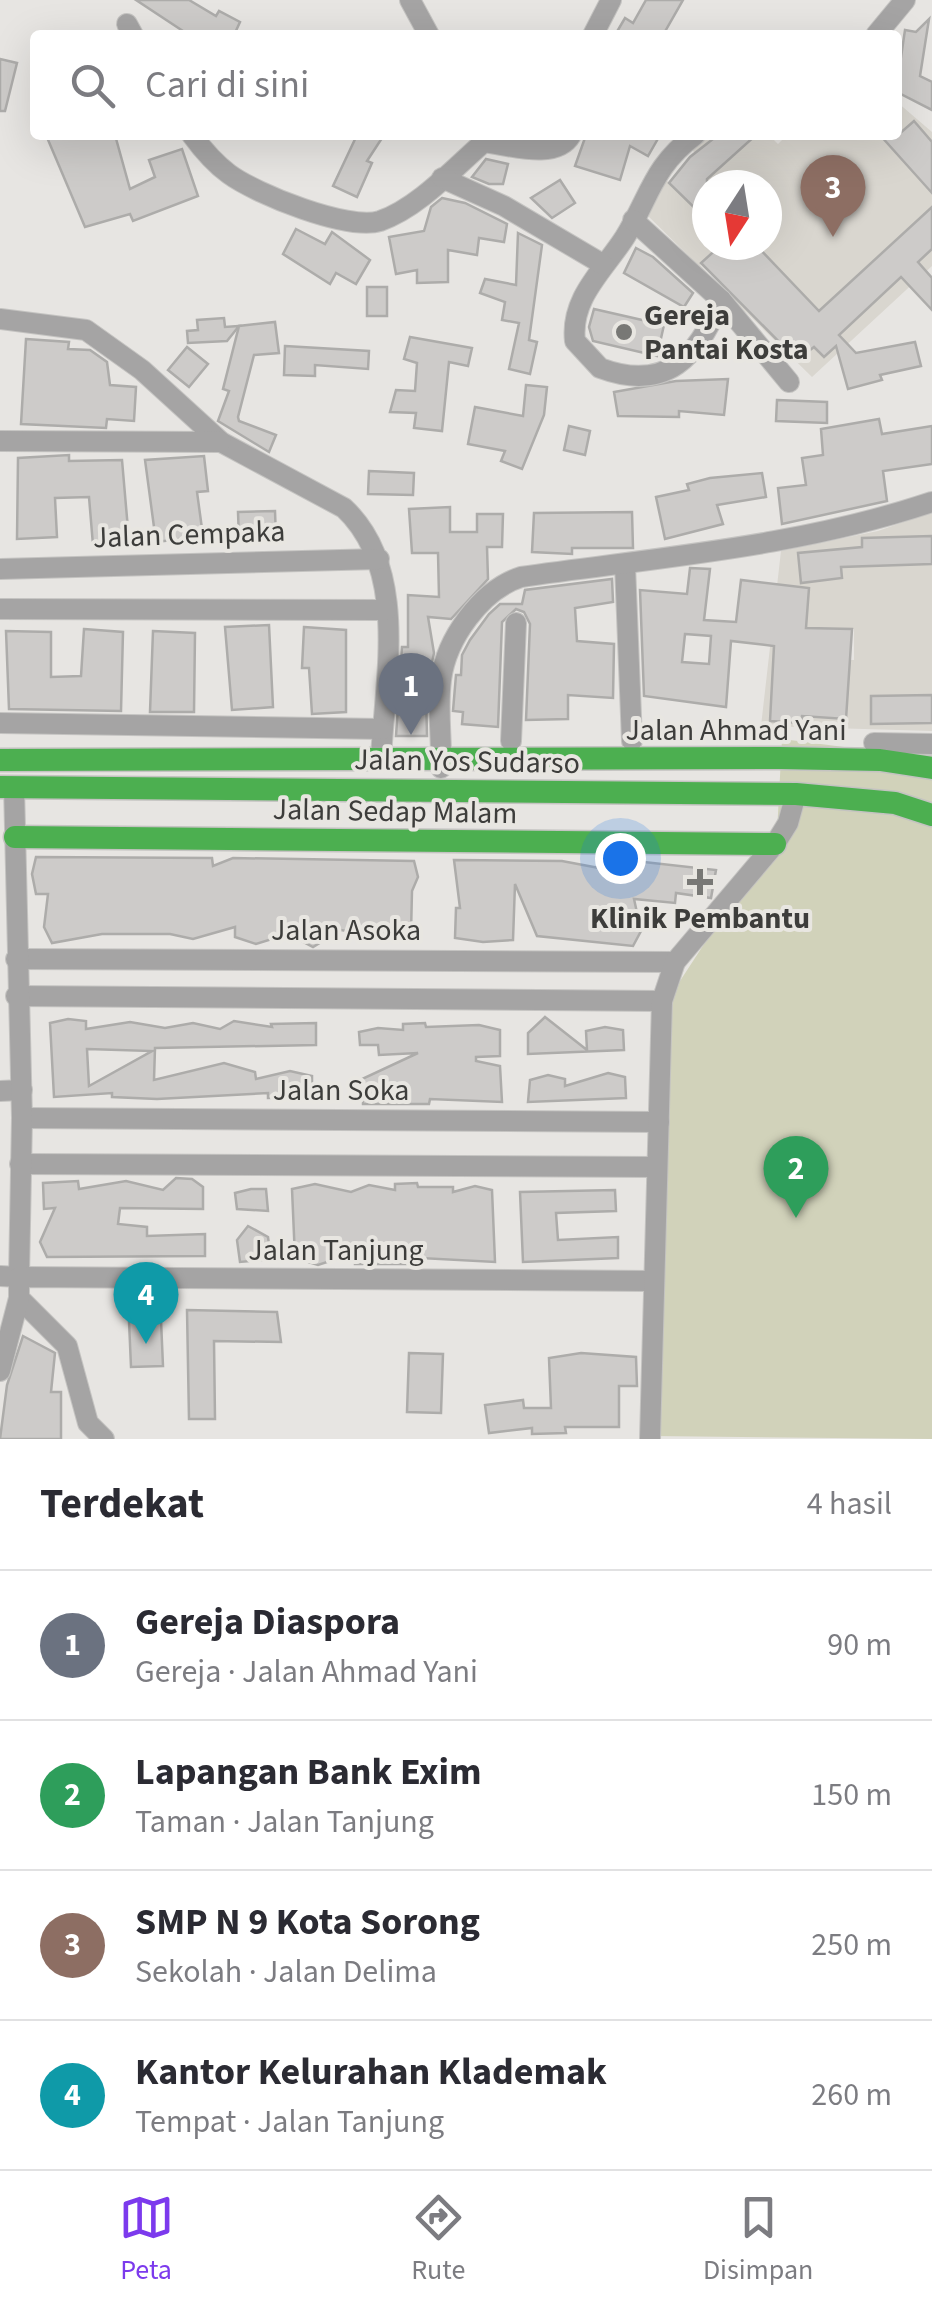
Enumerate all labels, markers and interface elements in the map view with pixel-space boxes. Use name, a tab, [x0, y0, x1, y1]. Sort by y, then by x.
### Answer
search box	[30, 30, 902, 140]
icon: search	[65, 58, 120, 113]
text: Cari di sini	[145, 58, 309, 112]
pin: 3	[800, 154, 866, 237]
north arrow	[692, 170, 782, 260]
place label: Gereja Pantai Kosta	[644, 294, 809, 371]
marker: Gereja Pantai Kosta	[613, 321, 635, 343]
street label: Jalan Cempaka	[92, 510, 286, 559]
pin: 1	[378, 652, 444, 735]
street label: Jalan Ahmad Yani	[625, 709, 847, 752]
street label: Jalan Yos Sudarso	[354, 738, 580, 785]
street label: Jalan Sedap Malam	[272, 788, 518, 835]
your location	[595, 833, 646, 884]
marker: Klinik Pembantu	[687, 869, 713, 895]
place label: Klinik Pembantu	[590, 897, 810, 940]
street label: Jalan Asoka	[271, 909, 421, 952]
street label: Jalan Soka	[273, 1069, 409, 1112]
pin: 2	[764, 1136, 828, 1218]
street label: Jalan Tanjung	[248, 1229, 424, 1272]
pin: 4	[114, 1262, 178, 1344]
text: Terdekat	[40, 1474, 204, 1534]
text: 4 hasil	[807, 1481, 892, 1527]
text: Gereja Diaspora	[135, 1595, 400, 1649]
text: 1	[64, 1622, 81, 1668]
text: 90 m	[827, 1622, 892, 1668]
text: Gereja · Jalan Ahmad Yani	[135, 1649, 478, 1695]
text: Lapangan Bank Exim	[135, 1745, 482, 1799]
text: 2	[64, 1772, 81, 1818]
text: 150 m	[811, 1772, 892, 1818]
text: Taman · Jalan Tanjung	[135, 1799, 434, 1845]
text: SMP N 9 Kota Sorong	[135, 1895, 480, 1949]
text: 3	[64, 1922, 81, 1968]
text: 250 m	[811, 1922, 892, 1968]
text: Sekolah · Jalan Delima	[135, 1949, 437, 1995]
text: Kantor Kelurahan Klademak	[135, 2045, 607, 2099]
text: 4	[64, 2072, 81, 2118]
text: 260 m	[811, 2072, 892, 2118]
text: Tempat · Jalan Tanjung	[135, 2099, 444, 2145]
tab: Peta	[119, 2190, 174, 2290]
tab: Rute	[411, 2190, 466, 2290]
tab: Disimpan	[703, 2190, 813, 2290]

